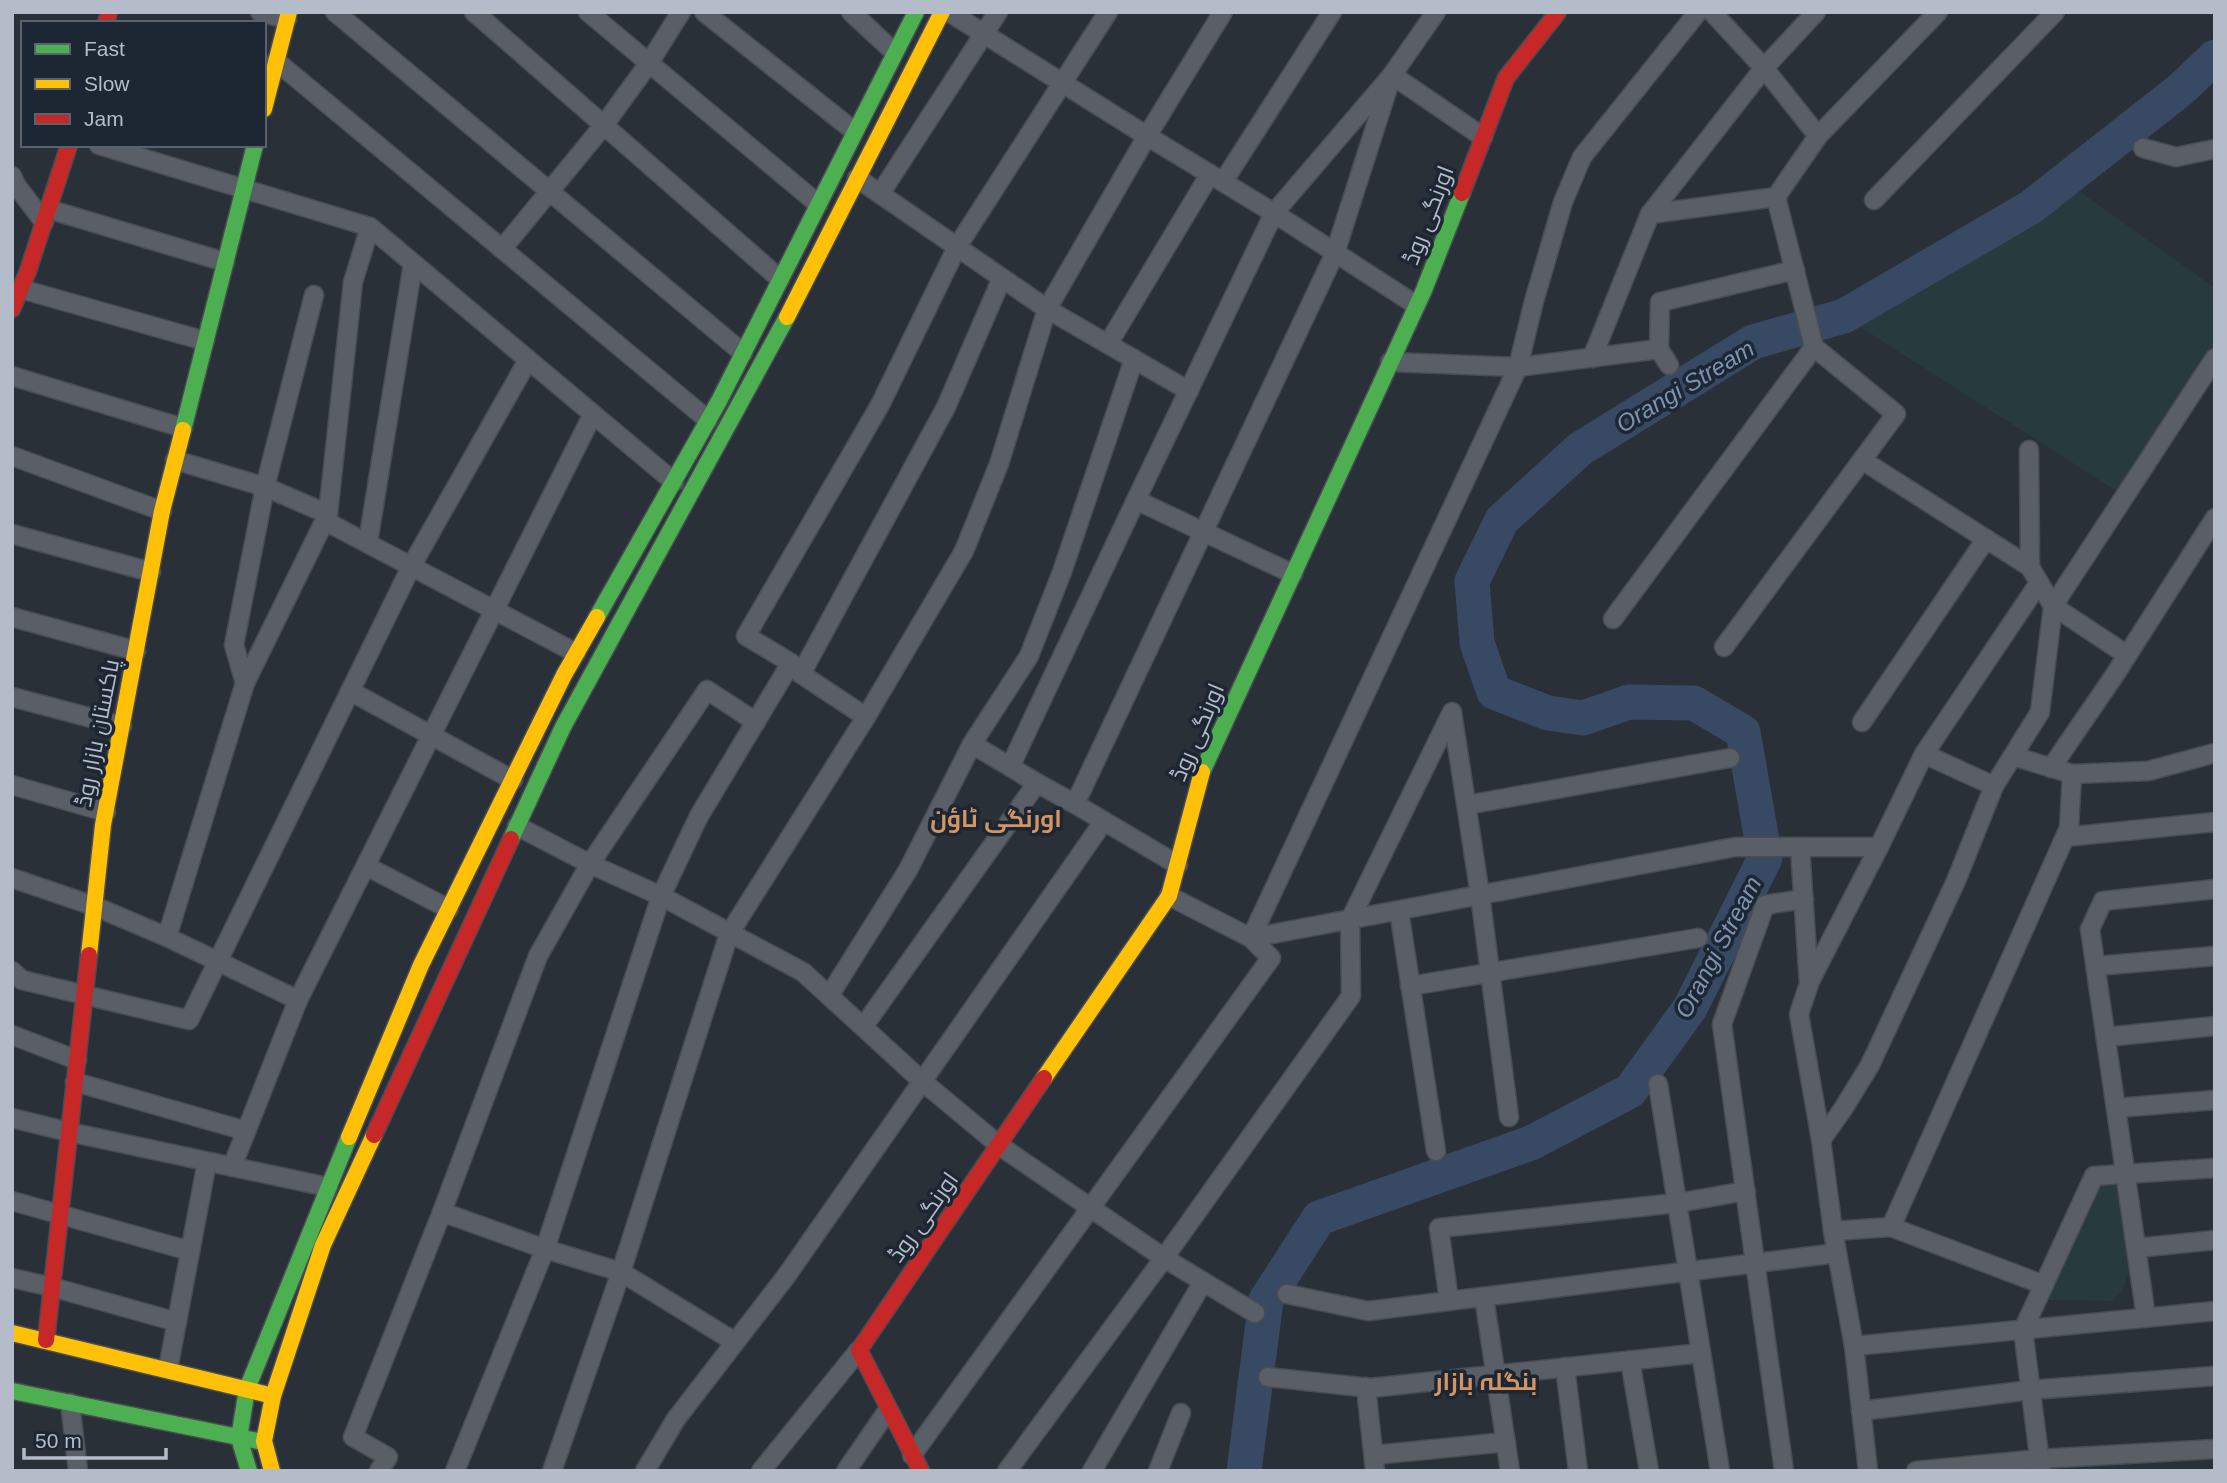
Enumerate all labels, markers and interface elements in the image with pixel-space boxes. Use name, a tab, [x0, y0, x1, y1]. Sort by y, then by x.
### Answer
legend	[21, 21, 266, 147]
text: Fast	[84, 37, 125, 60]
text: Slow	[84, 72, 130, 95]
text: Jam	[84, 107, 124, 130]
street label: اورنگی روڈ	[1397, 162, 1460, 268]
water label: Orangi Stream	[1611, 334, 1759, 438]
street label: پاکستان بازار روڈ	[70, 657, 126, 809]
street label: اورنگی روڈ	[1165, 679, 1230, 785]
district label: اورنگی ٹاؤن	[930, 805, 1062, 833]
water label: Orangi Stream	[1669, 872, 1767, 1022]
street label: اورنگی روڈ	[883, 1167, 964, 1267]
district label: بنگلہ بازار	[1434, 1368, 1537, 1396]
scale bar	[24, 1416, 166, 1460]
text: 50 m	[35, 1429, 82, 1452]

